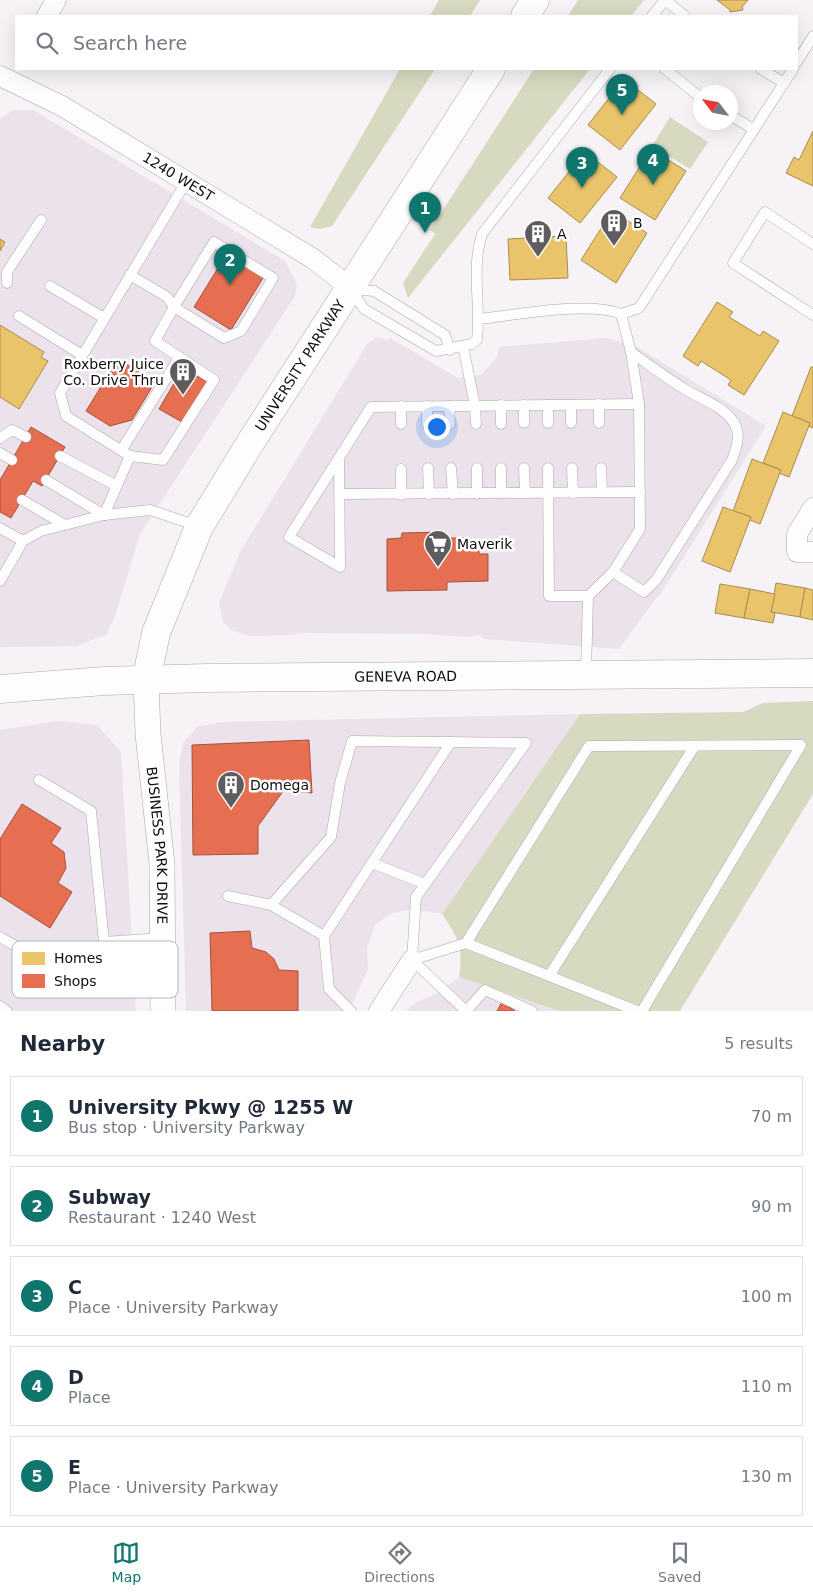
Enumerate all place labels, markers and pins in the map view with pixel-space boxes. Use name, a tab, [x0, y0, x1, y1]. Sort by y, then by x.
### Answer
pin: 5	[606, 74, 638, 115]
pin: 4	[637, 144, 669, 185]
pin: 3	[566, 147, 598, 188]
pin: 1	[409, 192, 441, 233]
building icon: B	[599, 208, 629, 247]
place label: B	[633, 215, 643, 231]
building icon: A	[523, 219, 553, 258]
place label: A	[557, 226, 567, 242]
pin: 2	[214, 244, 246, 285]
place label: Roxberry Juice Co. Drive Thru	[63, 356, 164, 388]
building icon: Roxberry Juice Co. Drive Thru	[168, 357, 198, 396]
supermarket icon: Maverik	[423, 529, 453, 568]
place label: Maverik	[457, 536, 513, 552]
building icon: Domega	[216, 770, 246, 809]
place label: Domega	[250, 777, 309, 793]

